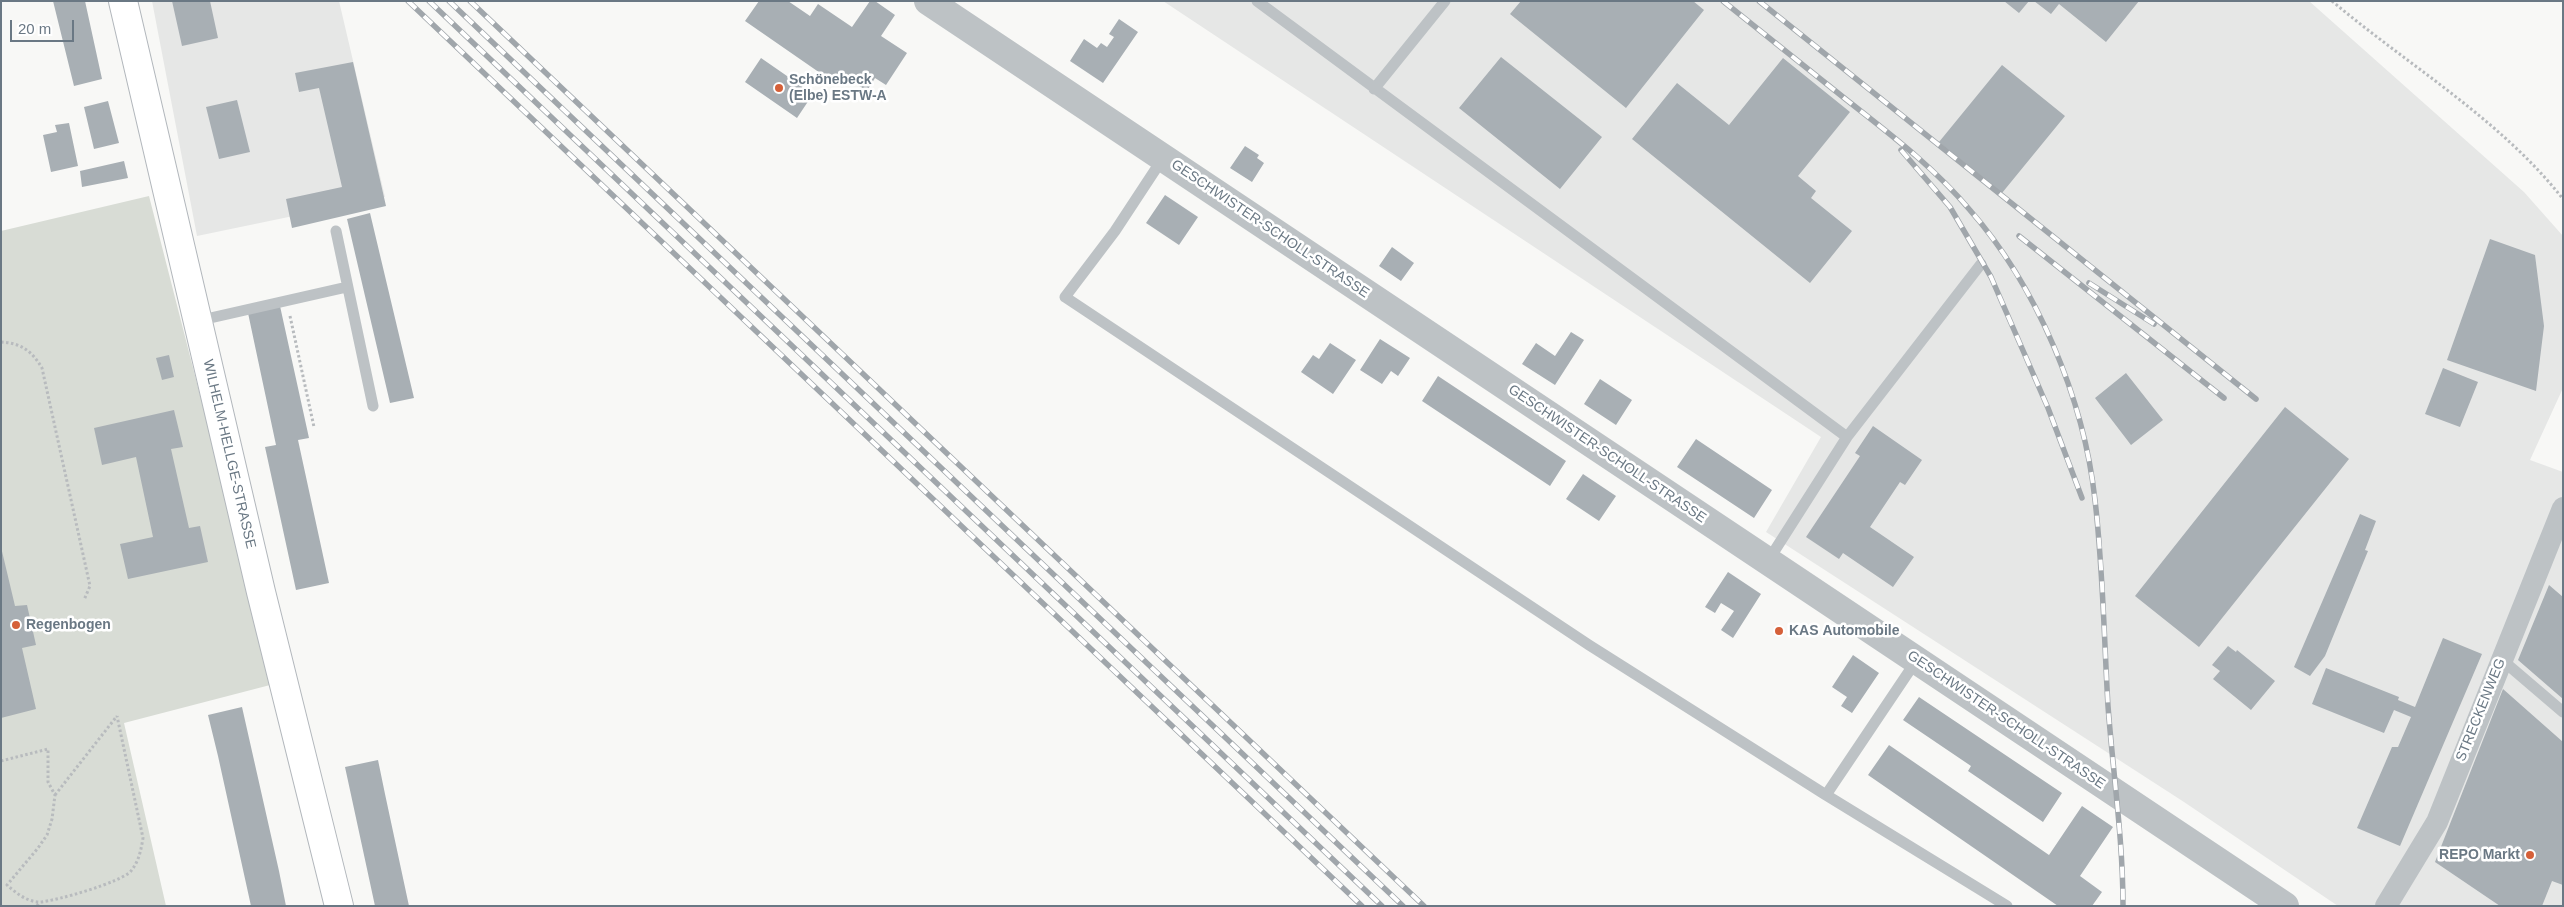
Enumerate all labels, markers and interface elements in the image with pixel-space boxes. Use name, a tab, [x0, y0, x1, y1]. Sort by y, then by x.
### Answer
scale bar	[12, 10, 76, 42]
text: 20 m	[18, 20, 51, 37]
place label: Schönebeck (Elbe) ESTW-A	[789, 72, 887, 104]
marker: Schönebeck (Elbe) ESTW-A	[773, 82, 785, 94]
street label: GESCHWISTER-SCHOLL-STRASSE	[1168, 156, 1372, 302]
street label: WILHELM-HELLGE-STRASSE	[199, 358, 259, 550]
street label: GESCHWISTER-SCHOLL-STRASSE	[1505, 381, 1709, 527]
place label: Regenbogen	[26, 617, 111, 633]
marker: Regenbogen	[10, 619, 22, 631]
place label: KAS Automobile	[1789, 623, 1899, 639]
marker: KAS Automobile	[1773, 625, 1785, 637]
street label: GESCHWISTER-SCHOLL-STRASSE	[1904, 647, 2108, 793]
street label: STRECKENWEG	[2453, 656, 2509, 764]
place label: REPO Markt	[2439, 847, 2520, 863]
marker: REPO Markt	[2524, 849, 2536, 861]

